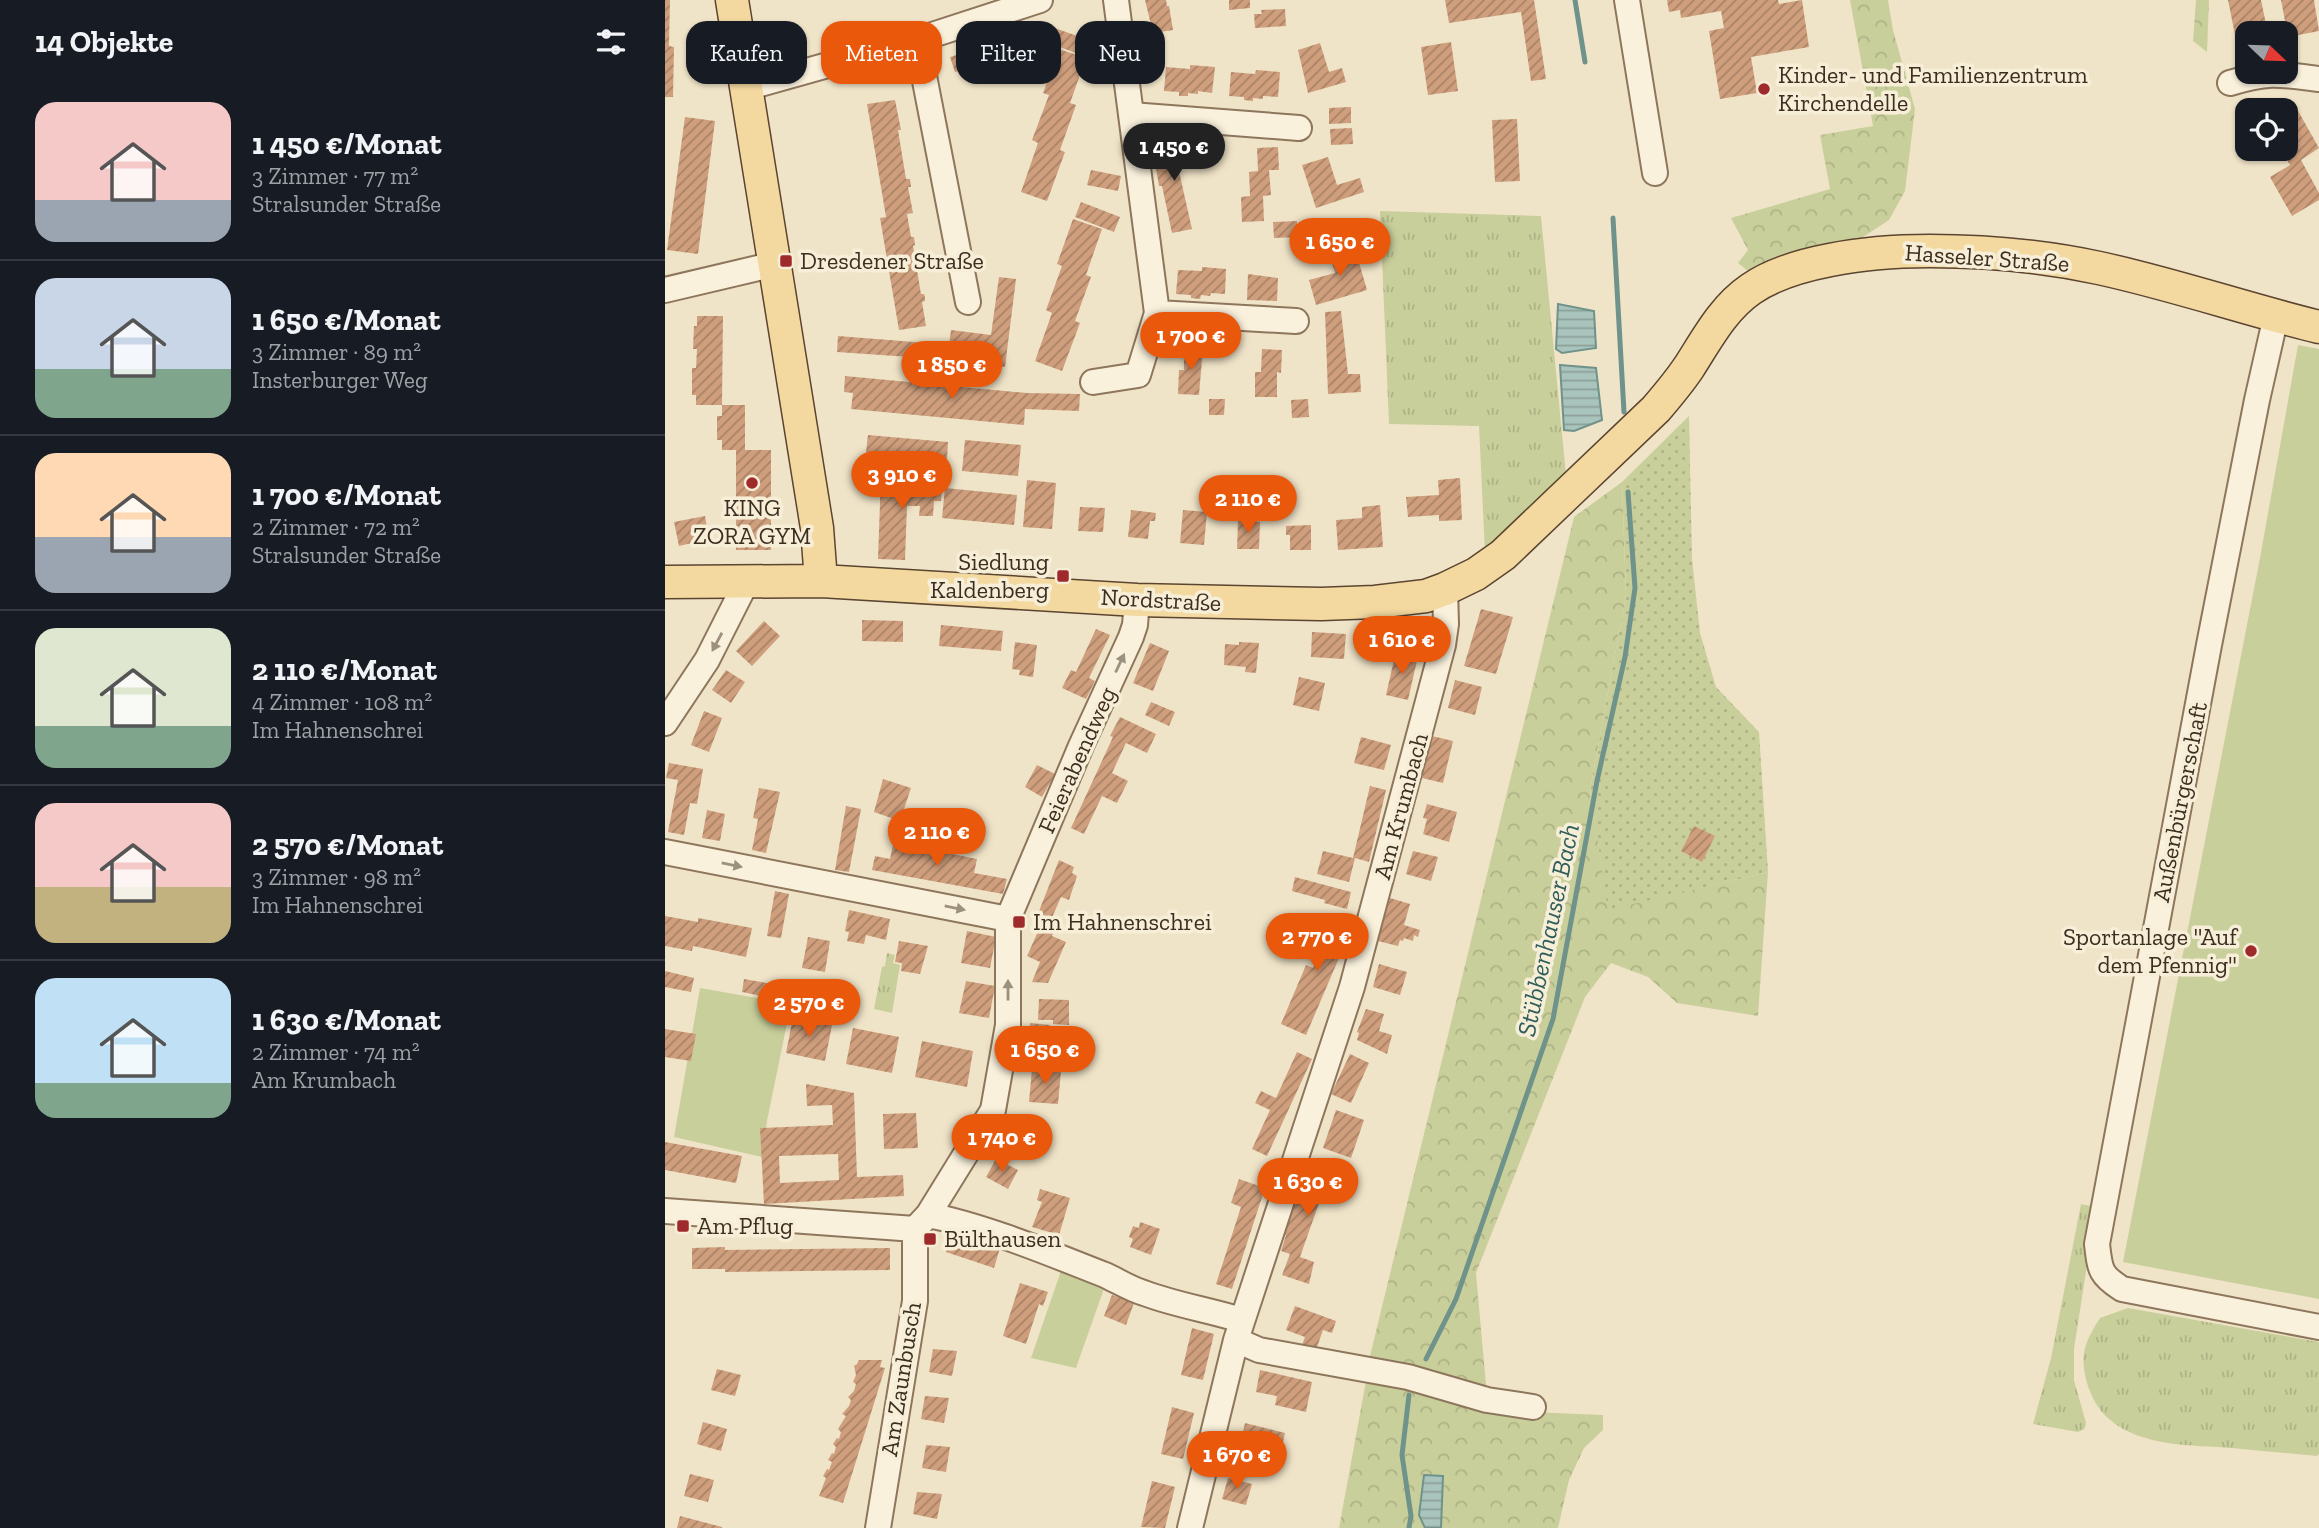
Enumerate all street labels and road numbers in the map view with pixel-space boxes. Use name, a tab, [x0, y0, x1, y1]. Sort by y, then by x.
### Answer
street label: Hasseler Straße	[1904, 237, 2070, 278]
street label: Nordstraße	[1100, 582, 1222, 617]
street label: Feierabendweg	[1031, 682, 1122, 838]
street label: Außenbürgerschaft	[2146, 699, 2213, 904]
street label: Am Krumbach	[1367, 729, 1434, 882]
street label: Am Zaunbusch	[874, 1299, 927, 1458]

